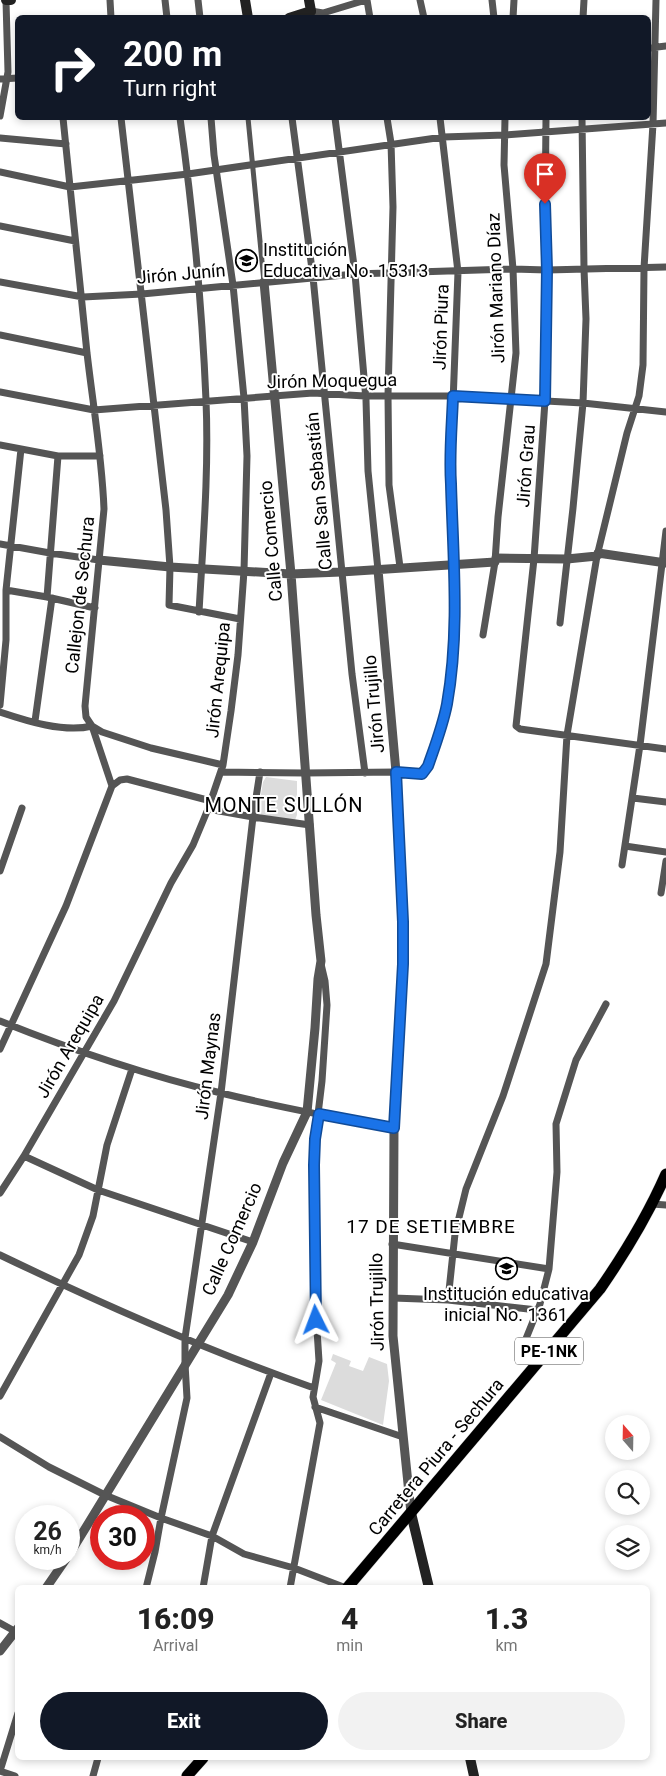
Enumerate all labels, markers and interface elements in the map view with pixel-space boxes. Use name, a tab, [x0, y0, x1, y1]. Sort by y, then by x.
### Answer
text: 200 m	[123, 34, 222, 75]
icon: right	[40, 35, 105, 100]
text: Turn right	[123, 76, 217, 101]
pin	[524, 153, 566, 204]
icon: arrive	[531, 160, 559, 188]
street label: Jirón Mariano Díaz	[482, 212, 509, 364]
place label: Institución Educativa No. 15313	[263, 239, 428, 281]
school or university icon: Institución Educativa No. 15313	[235, 248, 259, 272]
street label: Jirón Junín	[136, 259, 226, 288]
street label: Jirón Piura	[429, 284, 452, 370]
street label: Jirón Moquegua	[267, 369, 397, 392]
street label: Calle San Sebastián	[301, 411, 336, 571]
street label: Jirón Grau	[512, 424, 539, 508]
street label: Calle Comercio	[255, 480, 286, 603]
street label: Callejon de Sechura	[61, 515, 98, 675]
street label: Jirón Arequipa	[201, 621, 234, 739]
street label: Jirón Trujillo	[359, 654, 388, 754]
district label: MONTE SULLÓN	[204, 793, 364, 817]
street label: Jirón Arequipa	[31, 990, 108, 1101]
street label: Jirón Maynas	[191, 1011, 224, 1121]
street label: Calle Comercio	[197, 1179, 266, 1299]
district label: 17 DE SETIEMBRE	[346, 1215, 516, 1238]
street label: Jirón Trujillo	[365, 1253, 388, 1351]
school or university icon: Institución educativa inicial No. 1361	[494, 1257, 518, 1281]
place label: Institución educativa inicial No. 1361	[423, 1283, 589, 1325]
position arrow	[289, 1293, 341, 1345]
road number: PE-1NK	[515, 1338, 583, 1364]
street label: Carretera Piura - Sechura	[364, 1374, 508, 1540]
north arrow	[605, 1415, 650, 1460]
map controls	[605, 1415, 650, 1570]
button: search	[605, 1470, 650, 1515]
speed limit sign: 30	[90, 1505, 155, 1570]
text: 26	[33, 1517, 62, 1546]
button: layers	[605, 1525, 650, 1570]
text: km/h	[33, 1543, 62, 1557]
text: 16:09	[137, 1601, 215, 1636]
text: 4	[341, 1601, 358, 1636]
text: 1.3	[485, 1601, 528, 1636]
text: Arrival	[153, 1636, 198, 1655]
text: min	[336, 1636, 363, 1655]
text: km	[495, 1636, 518, 1655]
button: Exit	[40, 1692, 328, 1750]
button: Share	[338, 1692, 625, 1750]

